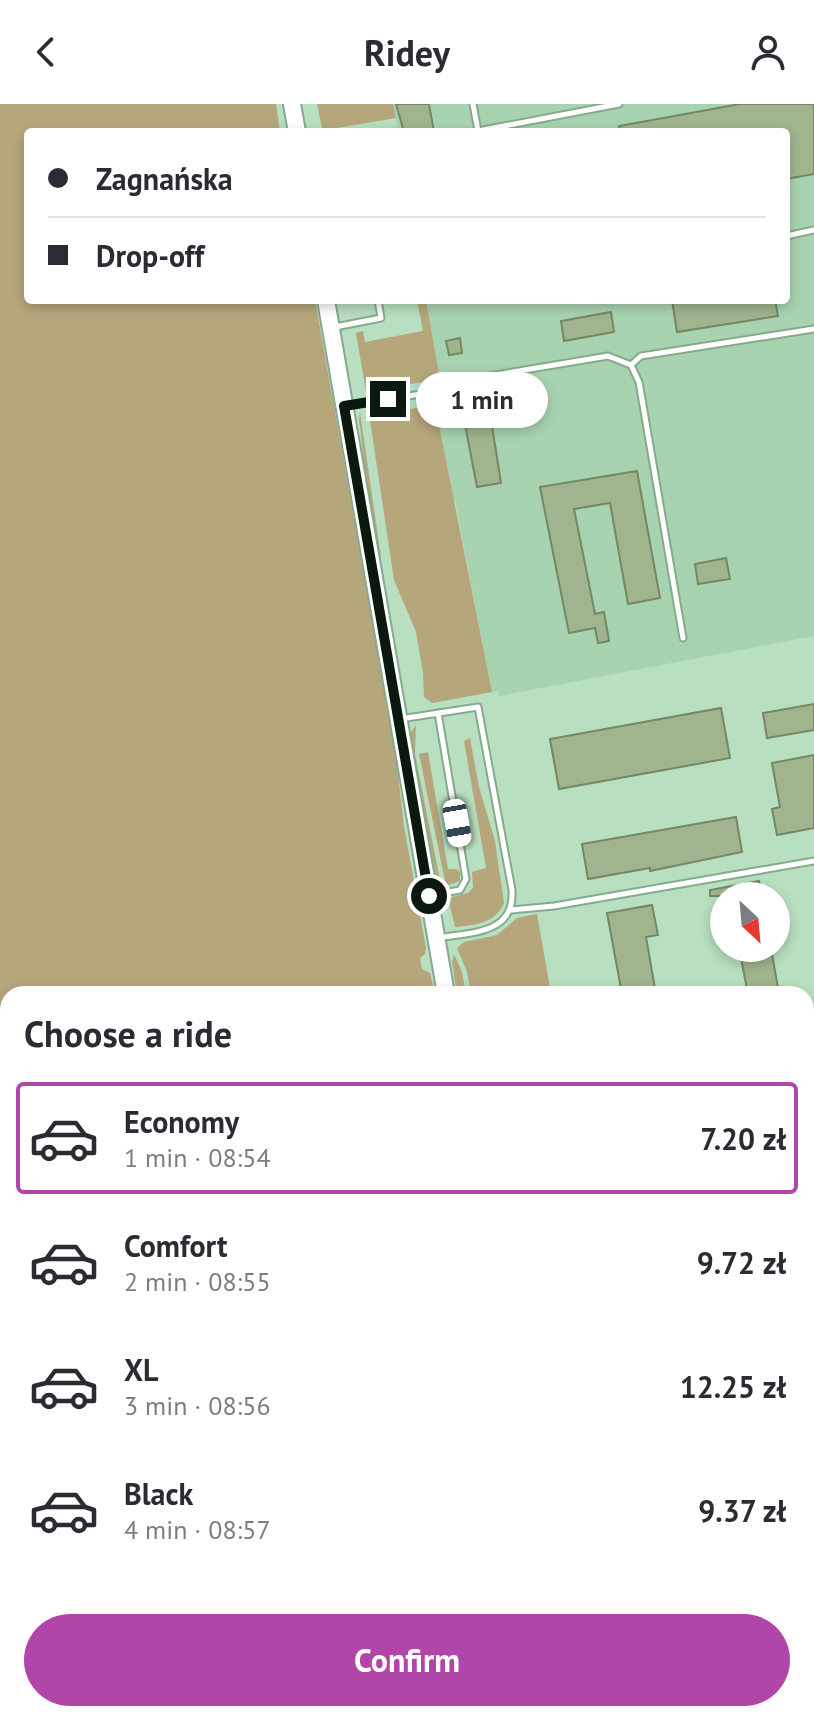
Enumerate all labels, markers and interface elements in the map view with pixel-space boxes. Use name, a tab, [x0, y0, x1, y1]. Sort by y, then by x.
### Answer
text: Ridey	[364, 29, 450, 76]
icon: back	[24, 30, 68, 74]
icon: person	[746, 30, 790, 74]
text: Zagnańska	[96, 159, 233, 198]
text: Drop-off	[96, 236, 204, 275]
callout: 1 min	[416, 371, 548, 427]
route end	[370, 381, 406, 417]
text: 1 min	[450, 383, 514, 416]
car	[441, 797, 473, 849]
route start	[411, 878, 447, 914]
north arrow	[710, 882, 790, 962]
map controls	[710, 882, 790, 962]
text: Choose a ride	[24, 1010, 232, 1057]
icon: car	[28, 1102, 100, 1174]
text: Economy	[124, 1102, 239, 1141]
text: 7.20 zł	[700, 1119, 786, 1158]
text: 1 min · 08:54	[124, 1141, 271, 1174]
icon: car	[28, 1226, 100, 1298]
text: Comfort	[124, 1226, 227, 1265]
text: 9.72 zł	[697, 1243, 786, 1282]
text: 2 min · 08:55	[124, 1265, 271, 1298]
icon: car	[28, 1350, 100, 1422]
text: XL	[124, 1350, 158, 1389]
text: 12.25 zł	[680, 1367, 786, 1406]
text: 3 min · 08:56	[124, 1389, 271, 1422]
icon: car	[28, 1474, 100, 1546]
text: Black	[124, 1474, 193, 1513]
text: 9.37 zł	[698, 1491, 786, 1530]
text: 4 min · 08:57	[124, 1513, 271, 1546]
button: Confirm	[24, 1614, 790, 1706]

